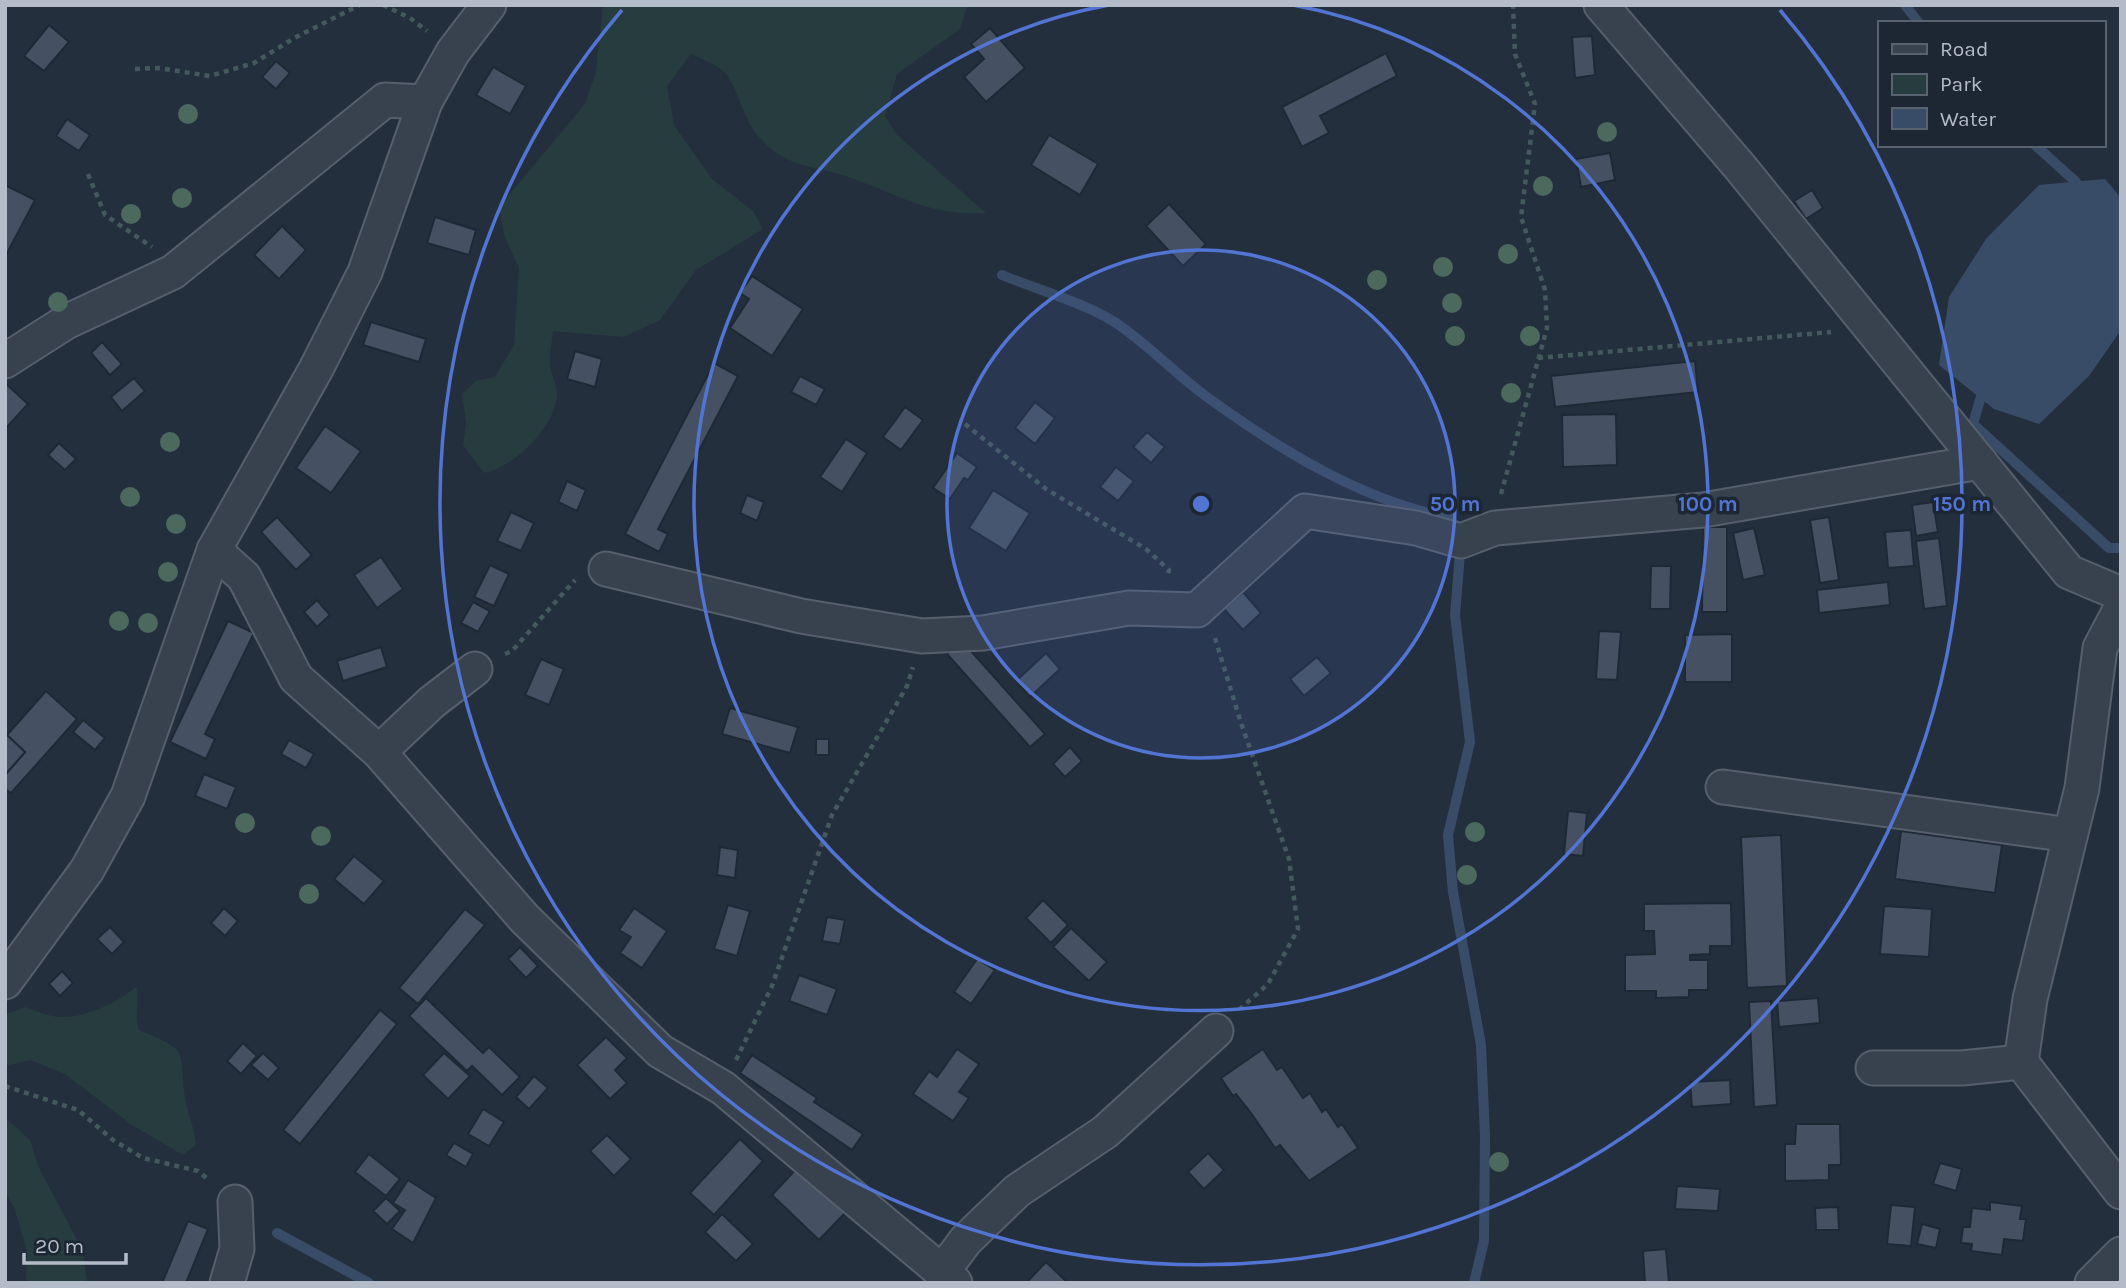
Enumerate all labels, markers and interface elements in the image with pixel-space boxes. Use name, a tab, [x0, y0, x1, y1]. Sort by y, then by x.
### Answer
legend	[1878, 21, 2105, 147]
text: Road	[1940, 37, 1988, 61]
text: Park	[1940, 72, 1983, 96]
text: Water	[1940, 107, 1996, 131]
centre of rings	[1189, 492, 1213, 516]
text: 50 m	[1430, 492, 1480, 516]
text: 100 m	[1678, 492, 1738, 516]
text: 150 m	[1933, 492, 1991, 516]
scale bar	[24, 1222, 126, 1266]
text: 20 m	[35, 1234, 84, 1258]

